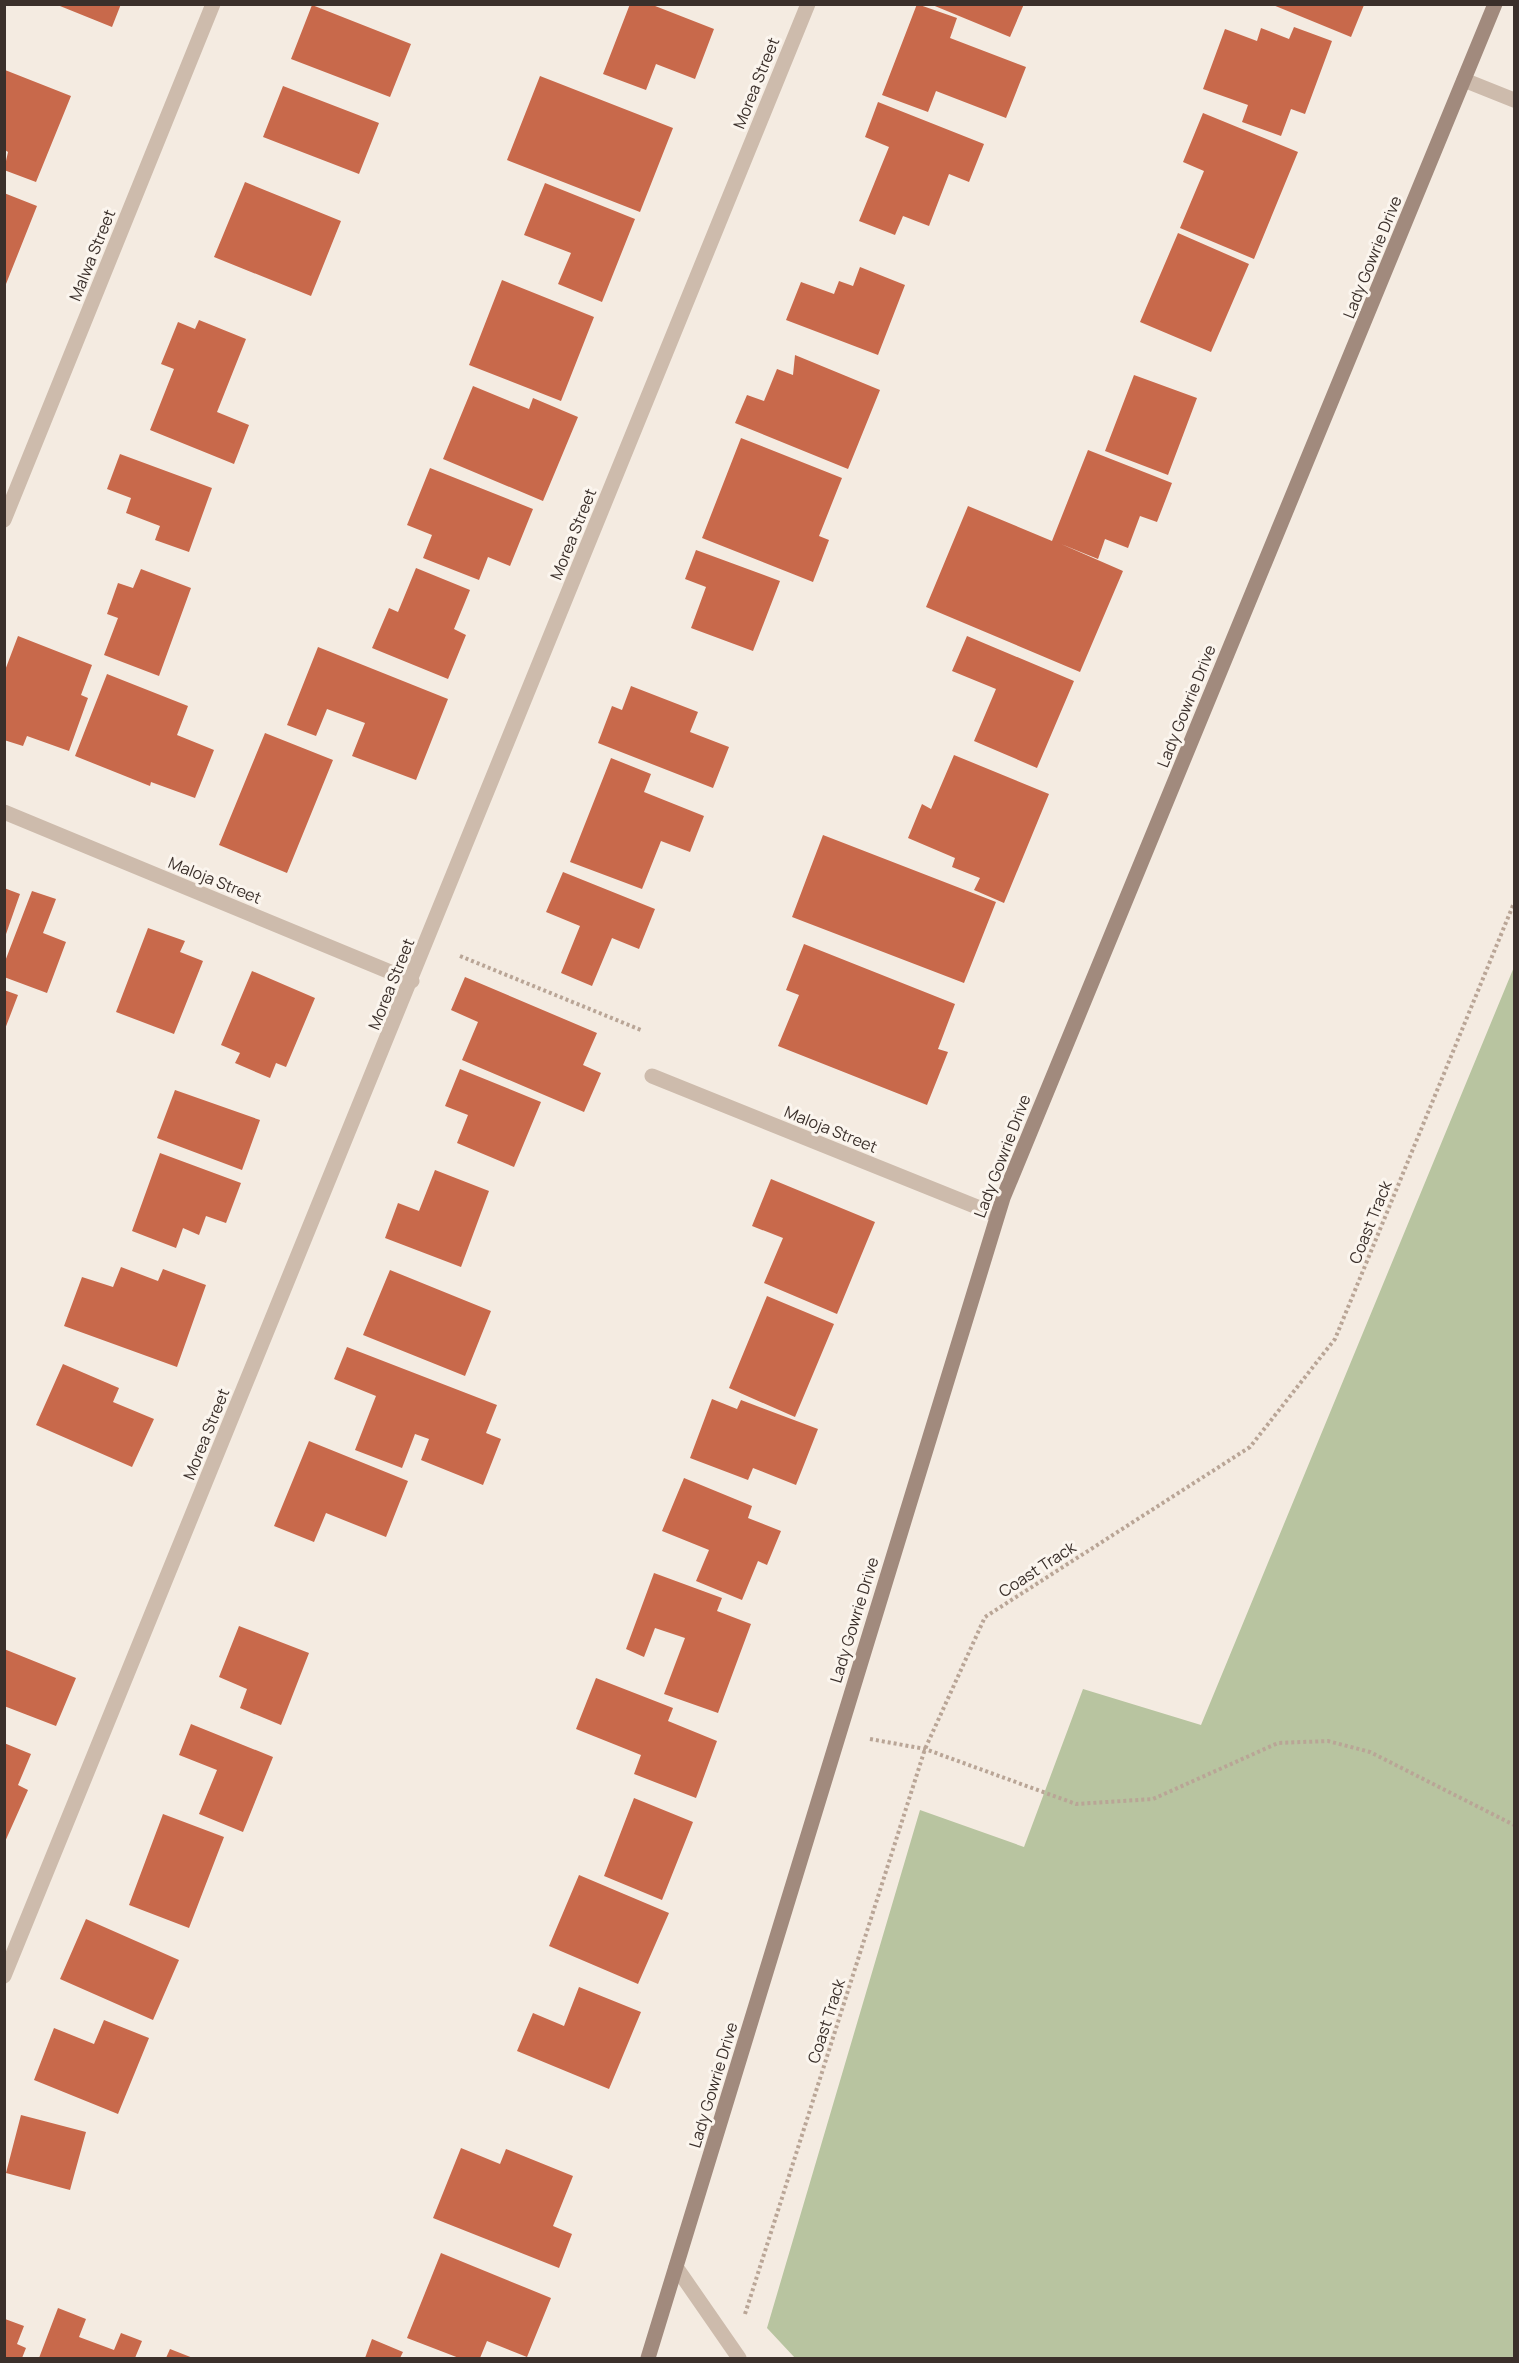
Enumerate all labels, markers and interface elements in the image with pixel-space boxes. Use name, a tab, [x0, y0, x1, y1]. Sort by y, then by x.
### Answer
street label: Morea Street	[728, 34, 784, 132]
street label: Lady Gowrie Drive	[1337, 192, 1407, 322]
street label: Malwa Street	[64, 206, 120, 304]
street label: Morea Street	[545, 485, 601, 583]
street label: Lady Gowrie Drive	[1151, 641, 1221, 771]
street label: Maloja Street	[165, 851, 265, 909]
street label: Morea Street	[363, 935, 419, 1033]
street label: Lady Gowrie Drive	[968, 1091, 1036, 1221]
street label: Maloja Street	[781, 1100, 881, 1158]
street label: Coast Track	[1343, 1176, 1397, 1267]
street label: Morea Street	[178, 1385, 234, 1483]
street label: Coast Track	[994, 1535, 1081, 1602]
street label: Lady Gowrie Drive	[824, 1554, 884, 1686]
street label: Coast Track	[802, 1975, 850, 2066]
street label: Lady Gowrie Drive	[683, 2019, 743, 2151]

